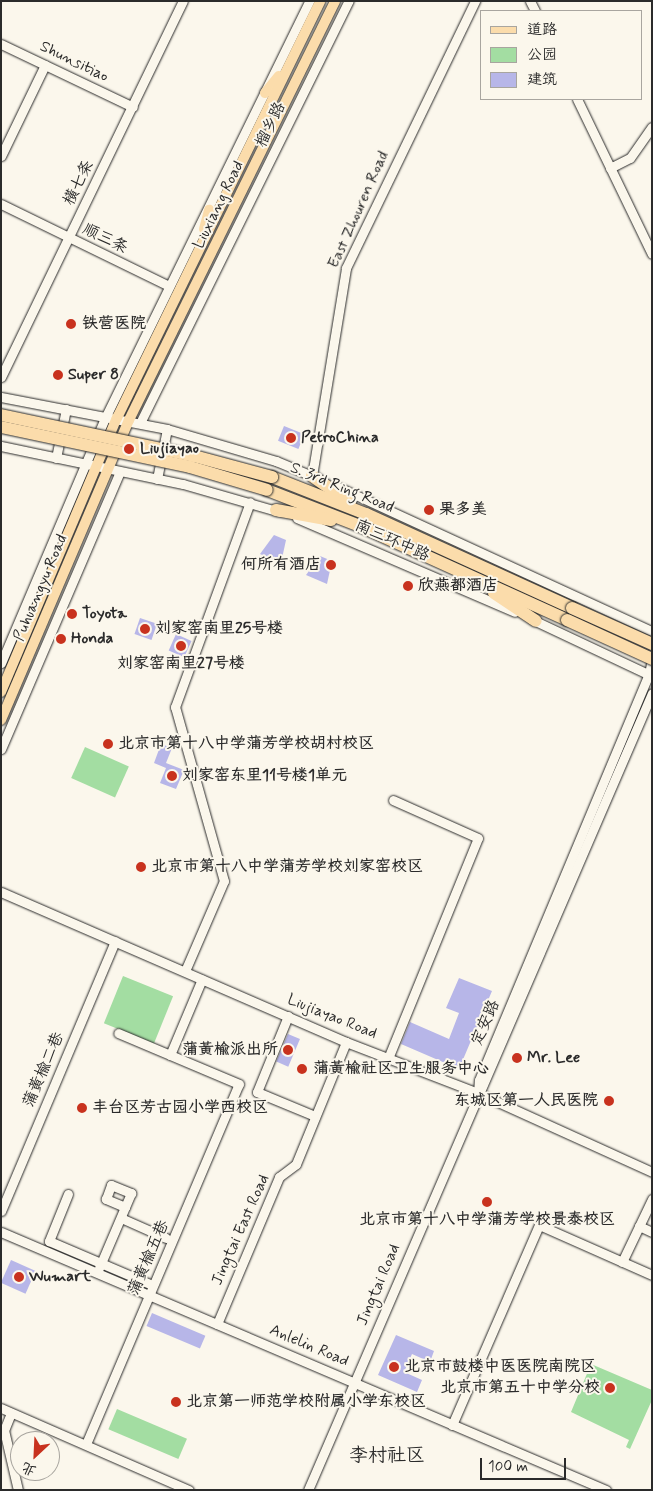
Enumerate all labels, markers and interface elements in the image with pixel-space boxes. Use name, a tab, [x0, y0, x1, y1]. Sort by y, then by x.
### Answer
legend	[480, 10, 643, 100]
text: 道路	[527, 20, 557, 40]
street label: Shunsitiao	[36, 37, 112, 87]
text: 公园	[527, 45, 557, 65]
text: 建筑	[527, 70, 557, 90]
street label: 榴乡路	[252, 99, 290, 151]
street label: East Zhouren Road	[325, 149, 393, 271]
street label: 横七条	[60, 157, 98, 209]
street label: Liuxiang Road	[189, 158, 249, 252]
street label: 顺三条	[79, 220, 131, 258]
place label: 铁营医院	[82, 314, 146, 334]
marker: 铁营医院	[64, 317, 78, 331]
place label: Super 8	[68, 365, 119, 385]
marker: Super 8	[52, 369, 64, 381]
place label: PetroChina	[301, 428, 379, 448]
marker: PetroChina	[285, 432, 297, 444]
place label: Liujiayao	[140, 439, 199, 459]
marker: Liujiayao	[122, 442, 136, 456]
street label: S. 3rd Ring Road	[288, 459, 396, 517]
place label: 果多美	[439, 500, 487, 520]
marker: 果多美	[423, 504, 435, 516]
street label: 南三环中路	[352, 516, 432, 566]
street label: Puhuangyu Road	[10, 533, 72, 643]
place label: 何所有酒店	[241, 555, 321, 575]
marker: 何所有酒店	[325, 559, 337, 571]
place label: 欣燕都酒店	[418, 576, 498, 596]
marker: 欣燕都酒店	[402, 580, 414, 592]
place label: Toyota	[82, 604, 127, 624]
marker: Toyota	[66, 608, 78, 620]
place label: 刘家窑南里25号楼	[155, 619, 283, 639]
marker: 刘家窑南里25号楼	[139, 623, 151, 635]
place label: Honda	[71, 629, 113, 649]
marker: Honda	[55, 633, 67, 645]
marker: 刘家窑南里27号楼	[175, 640, 187, 652]
place label: 刘家窑南里27号楼	[117, 654, 245, 674]
place label: 北京市第十八中学蒲芳学校胡村校区	[118, 734, 374, 754]
marker: 北京市第十八中学蒲芳学校胡村校区	[102, 738, 114, 750]
place label: 刘家窑东里11号楼1单元	[182, 766, 347, 786]
marker: 刘家窑东里11号楼1单元	[166, 770, 178, 782]
place label: 北京市第十八中学蒲芳学校刘家窑校区	[151, 857, 423, 877]
marker: 北京市第十八中学蒲芳学校刘家窑校区	[135, 861, 147, 873]
street label: Liujiayao Road	[284, 990, 380, 1044]
street label: 定安路	[468, 997, 504, 1049]
street label: 蒲黄榆二巷	[20, 1029, 68, 1111]
place label: 蒲黄榆派出所	[182, 1040, 278, 1060]
marker: 蒲黄榆派出所	[282, 1044, 294, 1056]
place label: Mr. Lee	[527, 1048, 580, 1068]
marker: Mr. Lee	[511, 1052, 523, 1064]
place label: 蒲黄榆社区卫生服务中心	[313, 1059, 489, 1079]
marker: 蒲黄榆社区卫生服务中心	[295, 1062, 309, 1076]
place label: 东城区第一人民医院	[454, 1091, 598, 1111]
marker: 东城区第一人民医院	[602, 1094, 616, 1108]
place label: 丰台区芳古园小学西校区	[92, 1098, 268, 1118]
marker: 丰台区芳古园小学西校区	[76, 1102, 88, 1114]
street label: Jingtai East Road	[208, 1172, 274, 1288]
marker: 北京市第十八中学蒲芳学校景泰校区	[481, 1196, 493, 1208]
place label: 北京市第十八中学蒲芳学校景泰校区	[359, 1210, 615, 1230]
street label: 蒲黄榆五巷	[125, 1217, 173, 1299]
street label: Jingtai Road	[353, 1241, 405, 1329]
place label: Wumart	[29, 1267, 91, 1287]
marker: Wumart	[13, 1271, 25, 1283]
street label: Anlelin Road	[267, 1321, 351, 1371]
place label: 北京市鼓楼中医医院南院区	[404, 1357, 596, 1377]
marker: 北京市鼓楼中医医院南院区	[388, 1361, 400, 1373]
place label: 北京市第五十中学分校	[440, 1378, 600, 1398]
marker: 北京市第五十中学分校	[604, 1382, 616, 1394]
place label: 北京第一师范学校附属小学东校区	[186, 1392, 426, 1412]
marker: 北京第一师范学校附属小学东校区	[170, 1396, 182, 1408]
north arrow	[10, 1431, 60, 1481]
district label: 李村社区	[349, 1445, 425, 1467]
scale bar	[483, 1448, 569, 1480]
text: 100 m	[488, 1457, 528, 1477]
text: 北	[19, 1458, 39, 1480]

